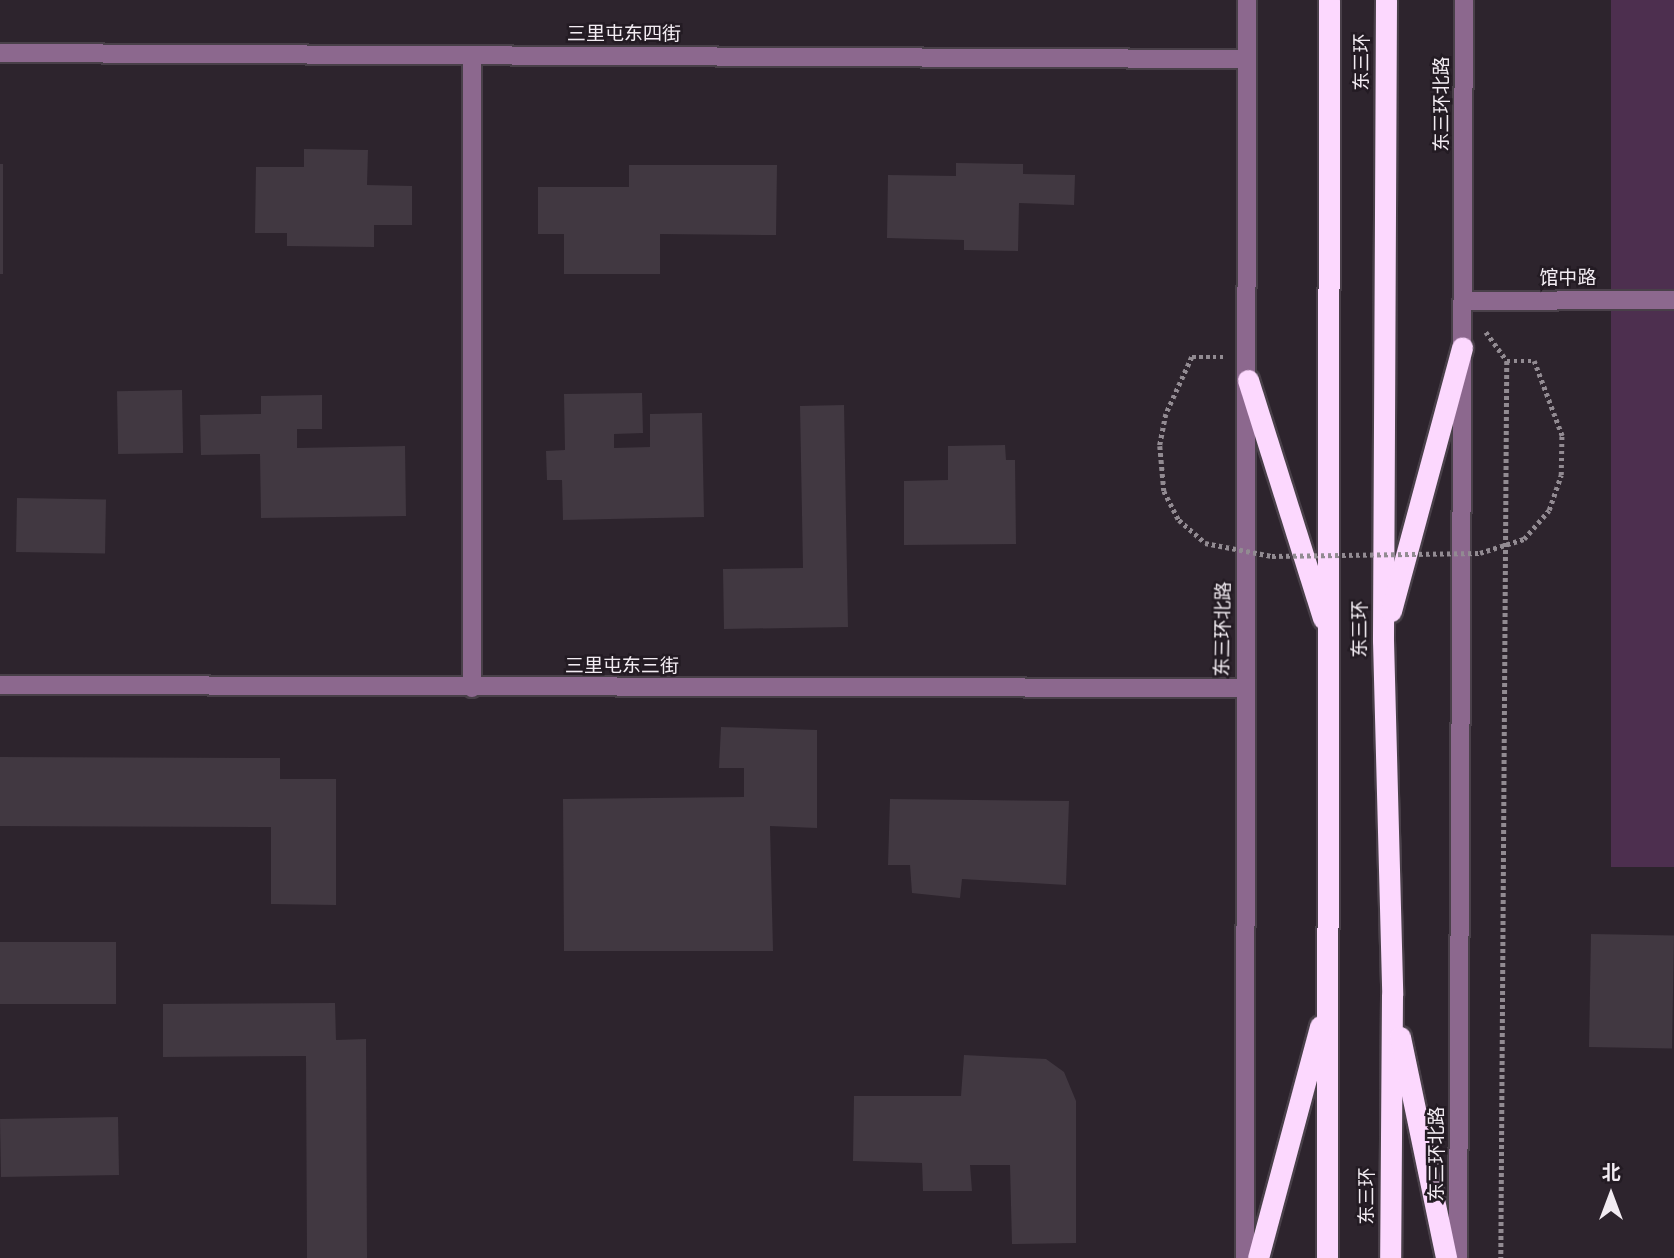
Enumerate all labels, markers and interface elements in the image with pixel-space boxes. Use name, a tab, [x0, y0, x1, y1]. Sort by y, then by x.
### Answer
street label: 三里屯东四街	[567, 24, 681, 46]
street label: 东三环	[1352, 34, 1374, 90]
street label: 东三环北路	[1432, 57, 1454, 151]
street label: 馆中路	[1540, 268, 1596, 290]
street label: 东三环北路	[1212, 581, 1236, 677]
street label: 东三环	[1350, 601, 1372, 657]
street label: 三里屯东三街	[565, 656, 679, 678]
street label: 东三环北路	[1427, 1107, 1449, 1201]
north arrow	[1576, 1160, 1646, 1230]
text: 北	[1601, 1160, 1621, 1187]
street label: 东三环	[1357, 1168, 1379, 1224]

